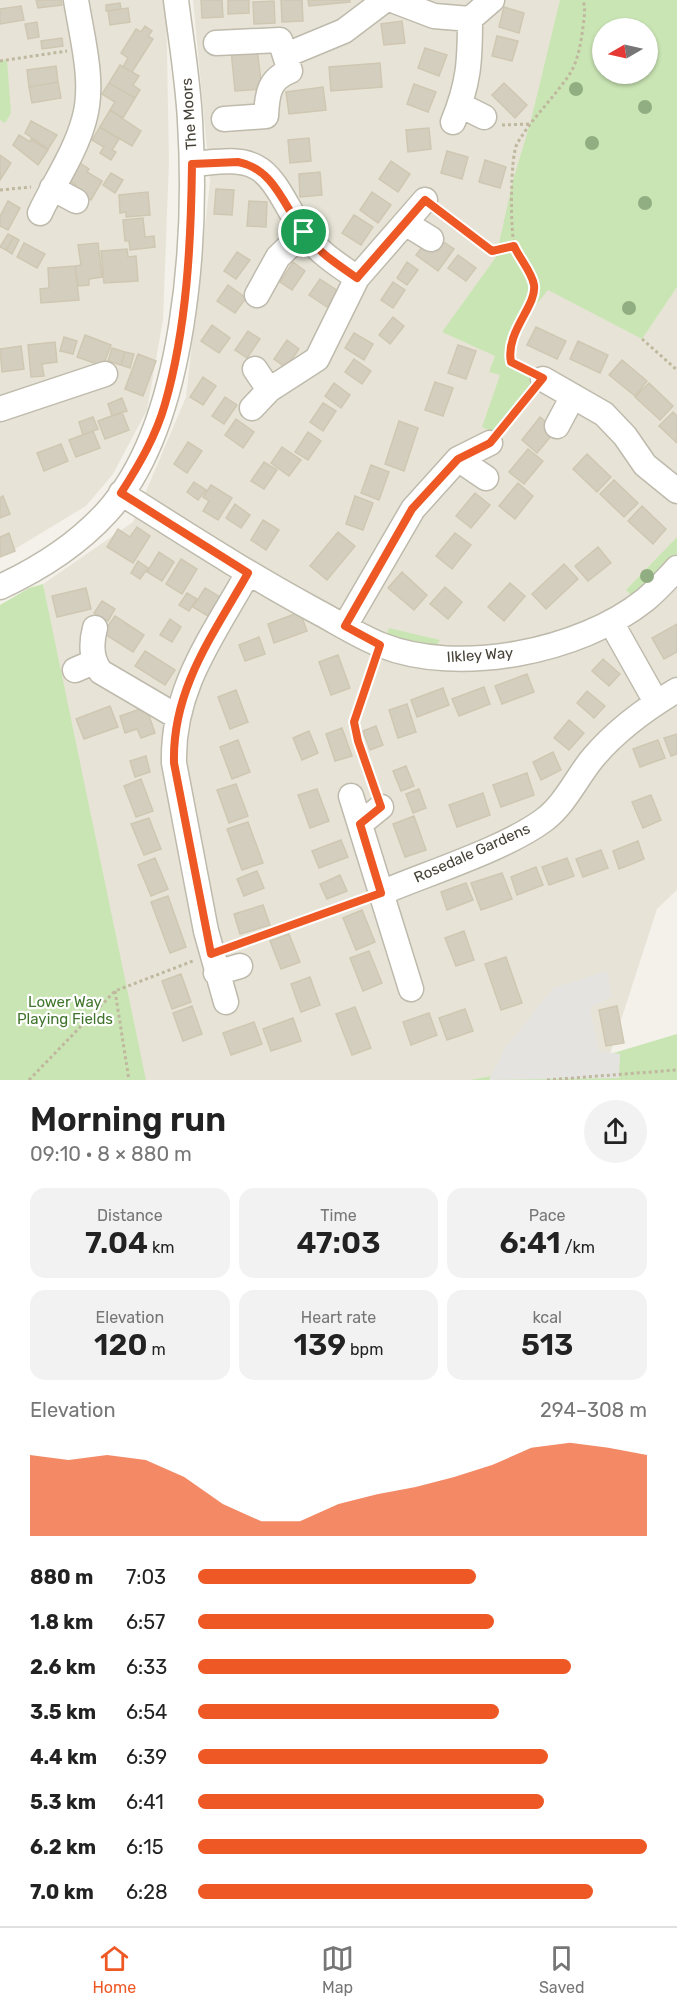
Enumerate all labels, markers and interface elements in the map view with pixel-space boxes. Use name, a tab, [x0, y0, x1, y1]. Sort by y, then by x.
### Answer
north arrow	[592, 18, 658, 84]
map controls	[592, 18, 658, 84]
street label: The Moors	[177, 77, 200, 151]
pin	[278, 206, 329, 257]
icon: arrive	[287, 215, 320, 248]
street label: Ilkley Way	[446, 644, 514, 666]
street label: Rosedale Gardens	[411, 819, 533, 887]
park label: Lower Way Playing Fields	[17, 993, 113, 1028]
text: Morning run	[30, 1100, 226, 1139]
button: share	[584, 1100, 647, 1163]
text: 09:10 · 8 × 880 m	[30, 1142, 192, 1166]
text: Distance	[97, 1206, 163, 1225]
text: Time	[320, 1206, 357, 1225]
text: Pace	[529, 1206, 566, 1225]
text: 7.04	[85, 1225, 148, 1261]
text: 47:03	[297, 1225, 380, 1261]
text: 6:41	[499, 1225, 561, 1261]
text: km	[148, 1238, 175, 1257]
text: /km	[561, 1238, 595, 1257]
text: Elevation	[96, 1308, 164, 1327]
text: Heart rate	[301, 1308, 376, 1327]
text: kcal	[532, 1308, 562, 1327]
text: 120	[94, 1327, 147, 1363]
text: 139	[294, 1327, 346, 1363]
text: 513	[521, 1327, 573, 1363]
text: m	[147, 1340, 166, 1359]
text: bpm	[346, 1340, 383, 1359]
text: Elevation	[30, 1398, 116, 1422]
text: 294–308 m	[540, 1398, 647, 1422]
text: 880 m	[30, 1565, 93, 1589]
text: 7:03	[126, 1565, 166, 1589]
text: 1.8 km	[30, 1610, 93, 1634]
text: 6:57	[126, 1610, 165, 1634]
text: 2.6 km	[30, 1655, 96, 1679]
text: 6:33	[126, 1655, 167, 1679]
text: 3.5 km	[30, 1700, 96, 1724]
text: 6:54	[126, 1700, 167, 1724]
text: 4.4 km	[30, 1745, 97, 1769]
text: 6:39	[126, 1745, 167, 1769]
text: 5.3 km	[30, 1790, 96, 1814]
text: 6:41	[126, 1790, 164, 1814]
text: 6.2 km	[30, 1835, 96, 1859]
text: 6:15	[126, 1835, 164, 1859]
text: 7.0 km	[30, 1880, 94, 1904]
text: 6:28	[126, 1880, 168, 1904]
tab: Home	[92, 1942, 136, 1997]
tab: Map	[321, 1942, 354, 1997]
tab: Saved	[539, 1942, 585, 1997]

